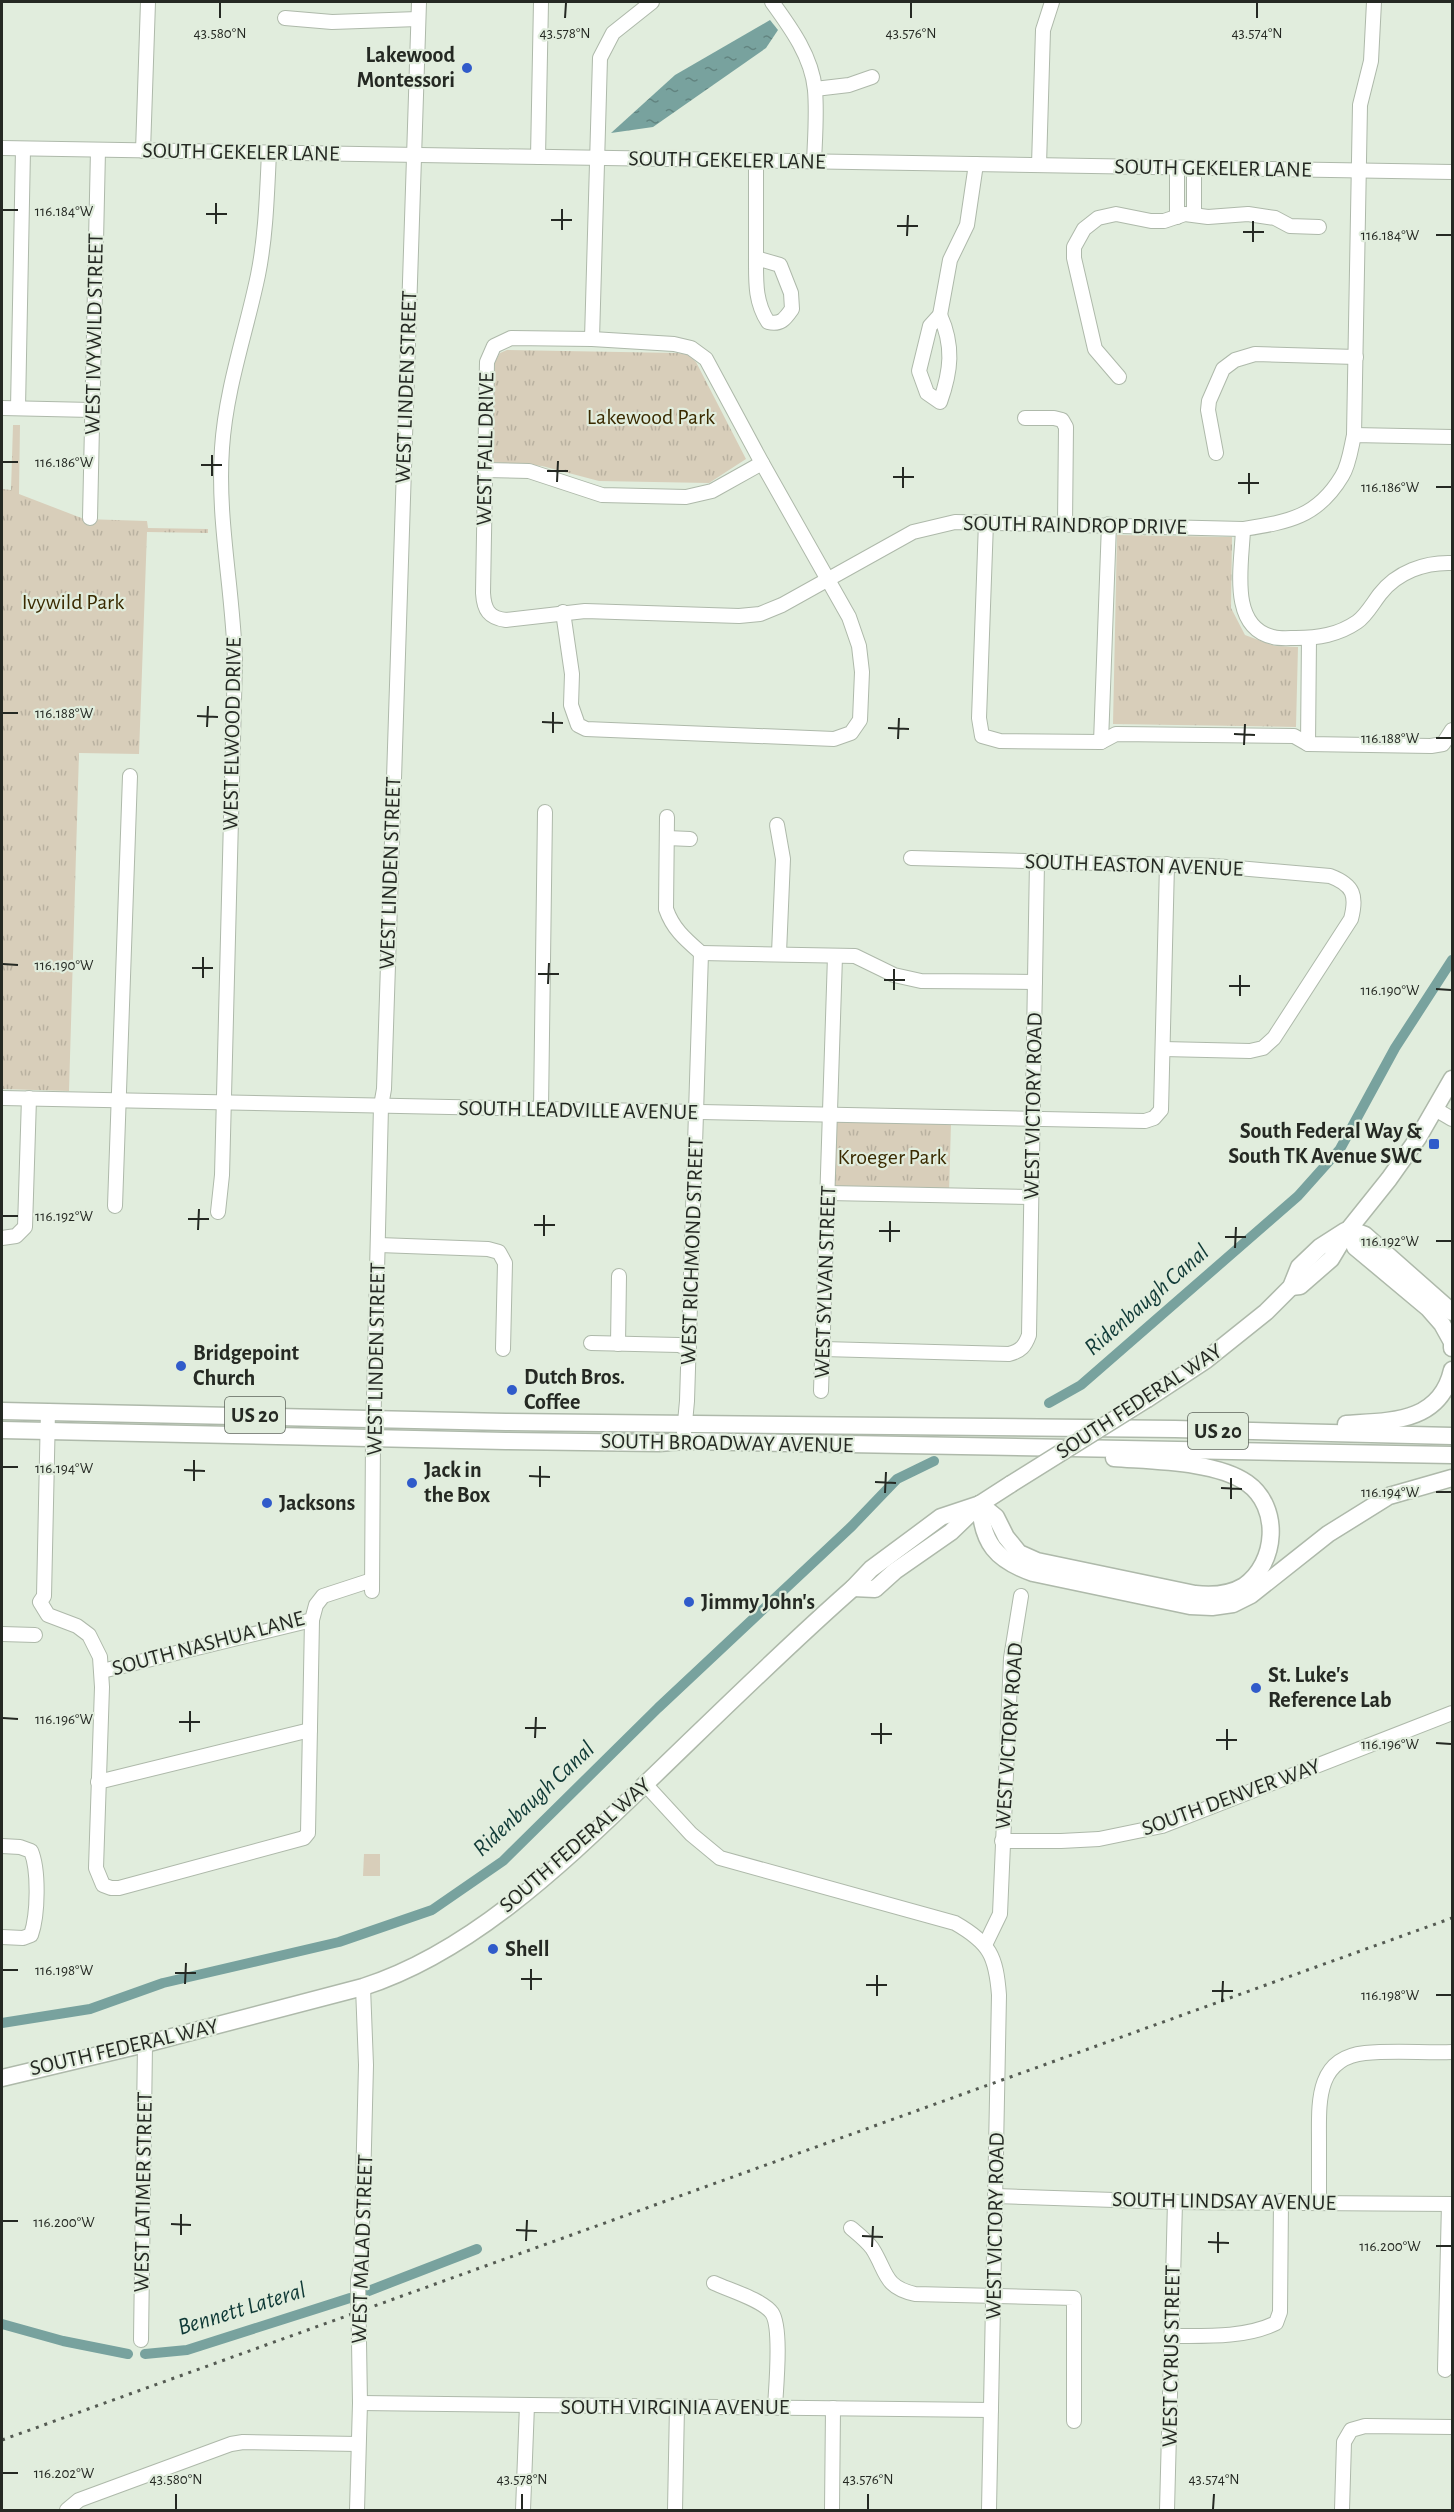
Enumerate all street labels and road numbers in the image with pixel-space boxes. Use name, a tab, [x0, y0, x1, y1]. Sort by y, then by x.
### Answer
street label: SOUTH GEKELER LANE	[142, 139, 340, 165]
street label: SOUTH GEKELER LANE	[628, 147, 826, 173]
street label: SOUTH GEKELER LANE	[1114, 155, 1312, 181]
street label: WEST IVYWILD STREET	[81, 233, 107, 435]
street label: WEST LINDEN STREET	[392, 290, 420, 484]
street label: WEST FALL DRIVE	[473, 372, 497, 526]
street label: SOUTH RAINDROP DRIVE	[963, 512, 1187, 538]
street label: WEST ELWOOD DRIVE	[219, 637, 245, 831]
street label: WEST LINDEN STREET	[376, 776, 404, 970]
street label: SOUTH EASTON AVENUE	[1025, 850, 1244, 880]
street label: WEST VICTORY ROAD	[1020, 1012, 1046, 1200]
street label: SOUTH LEADVILLE AVENUE	[458, 1097, 698, 1123]
street label: WEST RICHMOND STREET	[677, 1136, 707, 1365]
street label: WEST SYLVAN STREET	[811, 1185, 839, 1379]
street label: WEST LINDEN STREET	[363, 1262, 389, 1456]
street label: SOUTH FEDERAL WAY	[1052, 1339, 1226, 1463]
road number: US 20	[225, 1397, 285, 1433]
road number: US 20	[1188, 1413, 1248, 1449]
street label: SOUTH BROADWAY AVENUE	[601, 1430, 854, 1456]
street label: SOUTH NASHUA LANE	[110, 1607, 307, 1679]
street label: WEST VICTORY ROAD	[991, 1642, 1027, 1830]
street label: SOUTH DENVER WAY	[1139, 1754, 1324, 1840]
street label: SOUTH FEDERAL WAY	[495, 1773, 655, 1917]
street label: SOUTH FEDERAL WAY	[28, 2015, 221, 2079]
street label: WEST LATIMER STREET	[130, 2091, 156, 2293]
street label: WEST VICTORY ROAD	[982, 2132, 1008, 2320]
street label: WEST MALAD STREET	[348, 2154, 376, 2344]
street label: SOUTH LINDSAY AVENUE	[1112, 2188, 1336, 2214]
street label: WEST CYRUS STREET	[1158, 2264, 1184, 2447]
street label: SOUTH VIRGINIA AVENUE	[561, 2396, 790, 2418]

